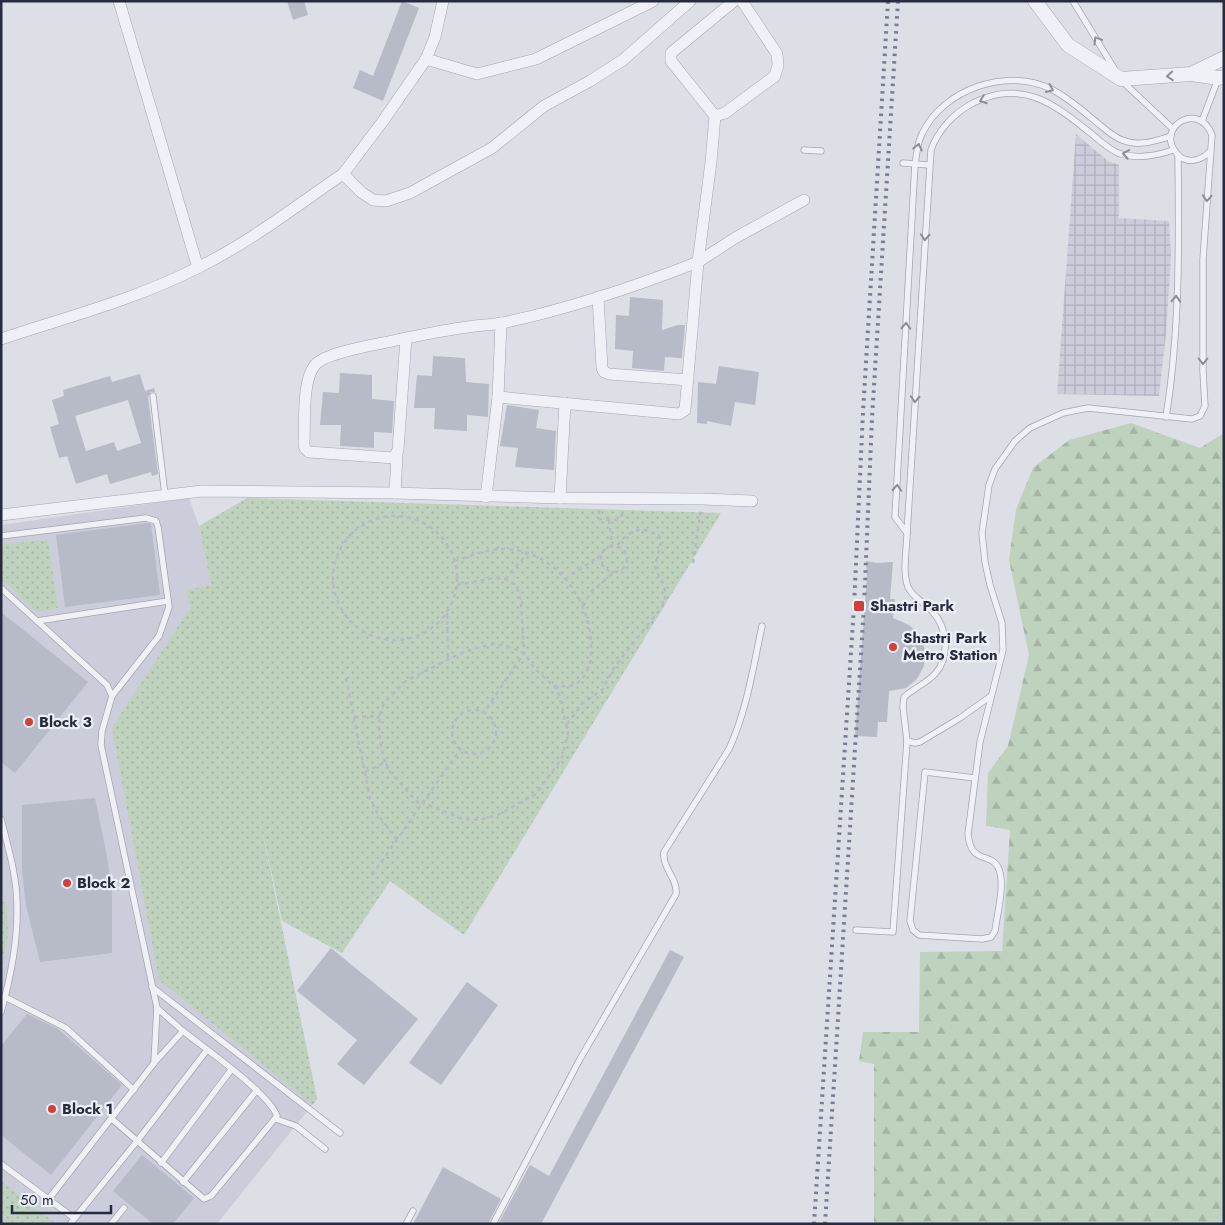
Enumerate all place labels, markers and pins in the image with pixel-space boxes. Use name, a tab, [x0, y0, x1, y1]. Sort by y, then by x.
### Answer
place label: Shastri Park	[870, 595, 955, 617]
marker: Shastri Park	[852, 599, 866, 613]
place label: Shastri Park Metro Station	[903, 627, 998, 666]
marker: Shastri Park Metro Station	[887, 641, 899, 653]
place label: Block 3	[39, 711, 92, 733]
marker: Block 3	[23, 716, 35, 728]
place label: Block 2	[77, 872, 130, 894]
marker: Block 2	[61, 877, 73, 889]
place label: Block 1	[62, 1098, 113, 1120]
marker: Block 1	[46, 1103, 58, 1115]

